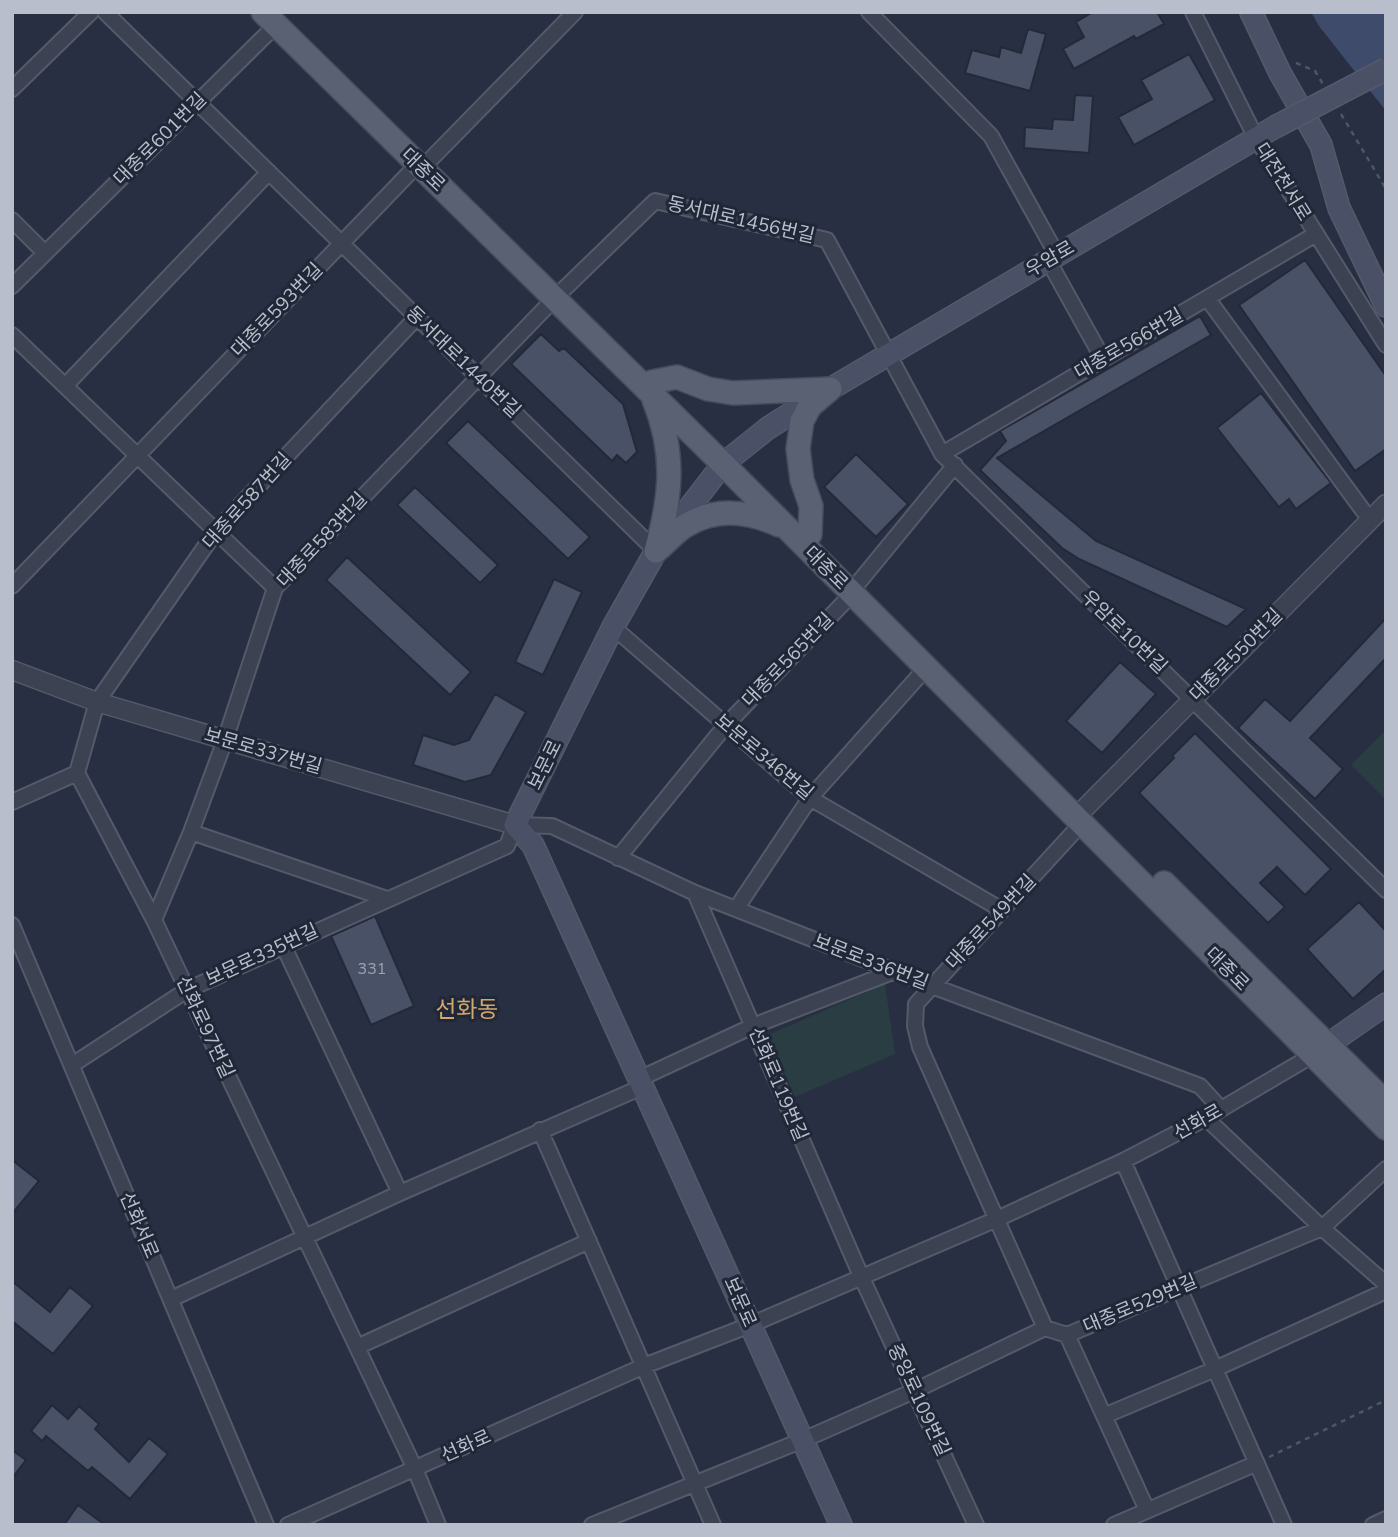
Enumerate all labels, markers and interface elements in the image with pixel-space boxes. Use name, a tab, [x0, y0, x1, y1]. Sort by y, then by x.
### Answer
street label: 대종로601번길	[108, 87, 212, 191]
street label: 대전천서로	[1249, 138, 1317, 226]
street label: 대종로	[395, 142, 451, 198]
street label: 동서대로1456번길	[665, 190, 817, 250]
street label: 우암로	[1021, 235, 1079, 283]
street label: 대종로593번길	[225, 257, 329, 363]
street label: 동서대로1440번길	[400, 300, 526, 424]
street label: 대종로566번길	[1070, 302, 1188, 386]
street label: 대종로587번길	[197, 447, 297, 555]
street label: 대종로583번길	[271, 487, 373, 593]
street label: 대종로	[798, 540, 854, 596]
street label: 우암로10번길	[1075, 584, 1173, 680]
street label: 대종로550번길	[1184, 603, 1288, 707]
street label: 대종로565번길	[736, 607, 840, 713]
street label: 보문로346번길	[709, 708, 819, 806]
street label: 보문로337번길	[201, 722, 325, 780]
street label: 보문로	[522, 736, 568, 794]
street label: 대종로549번길	[940, 869, 1042, 975]
street label: 보문로335번길	[201, 918, 323, 992]
street label: 보문로336번길	[810, 928, 932, 996]
street label: 대종로	[1199, 941, 1255, 997]
house number: 331	[358, 958, 386, 980]
street label: 선화로97번길	[170, 972, 240, 1082]
district label: 선화동	[435, 994, 499, 1025]
street label: 선화로119번길	[742, 1023, 814, 1145]
street label: 선화로	[1169, 1098, 1227, 1146]
street label: 선화서로	[113, 1188, 165, 1262]
street label: 대종로529번길	[1079, 1268, 1201, 1340]
street label: 보문로	[717, 1273, 763, 1331]
street label: 중앙로109번길	[882, 1339, 956, 1461]
street label: 선화로	[437, 1423, 495, 1469]

